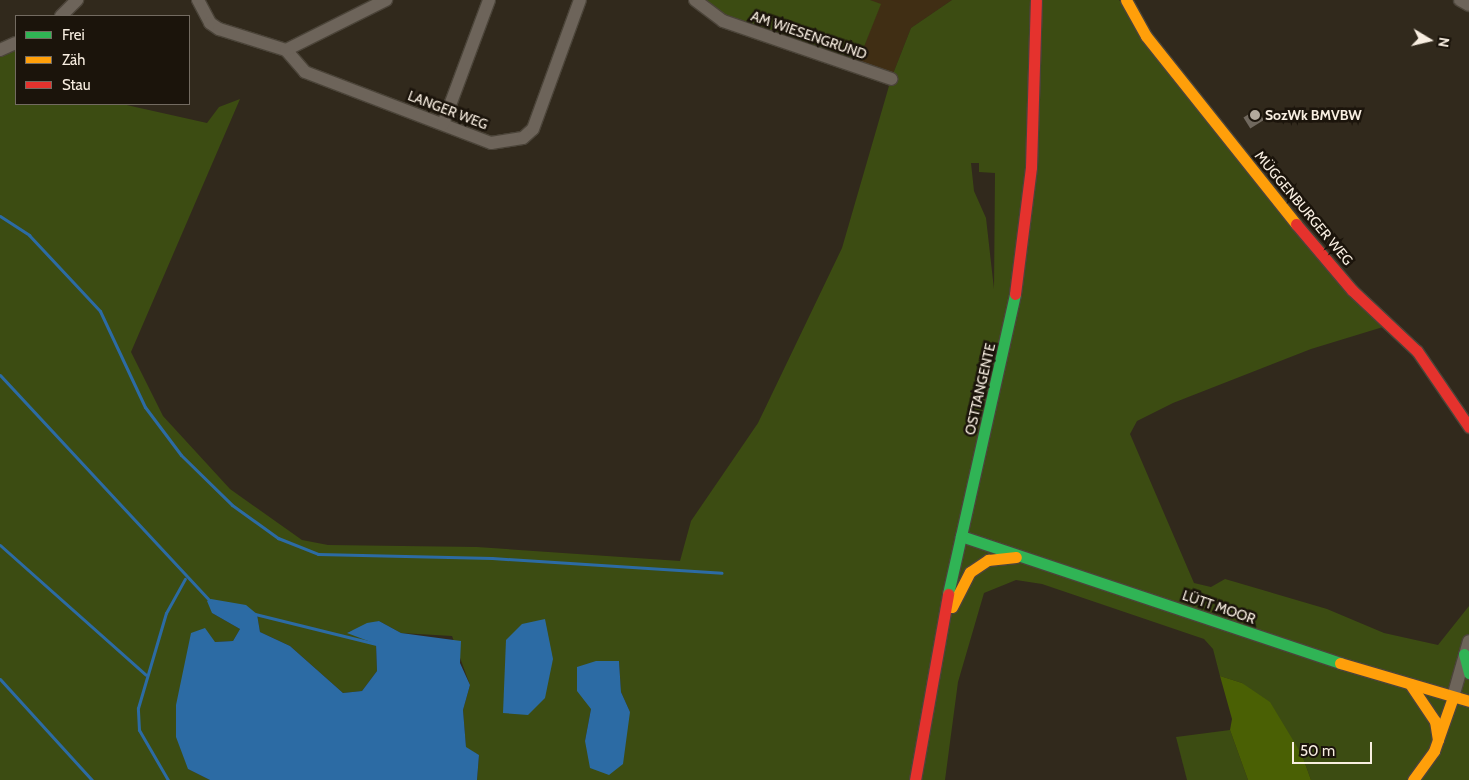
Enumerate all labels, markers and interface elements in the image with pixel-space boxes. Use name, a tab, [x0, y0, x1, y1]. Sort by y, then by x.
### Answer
street label: AM WIESENGRUND	[749, 7, 869, 63]
legend	[15, 15, 190, 105]
north arrow	[1404, 15, 1454, 65]
text: Frei	[62, 26, 85, 44]
text: N	[1434, 36, 1453, 49]
text: Zäh	[62, 51, 85, 69]
text: Stau	[62, 76, 91, 94]
street label: LANGER WEG	[406, 87, 490, 133]
place label: SozWk BMVBW	[1265, 107, 1362, 123]
marker: SozWk BMVBW	[1249, 109, 1261, 121]
street label: MÜGGENBURGER WEG	[1251, 148, 1357, 268]
street label: OSTTANGENTE	[961, 341, 999, 437]
street label: LÜTT MOOR	[1180, 587, 1258, 627]
scale bar	[1294, 732, 1374, 764]
text: 50 m	[1300, 742, 1335, 760]

